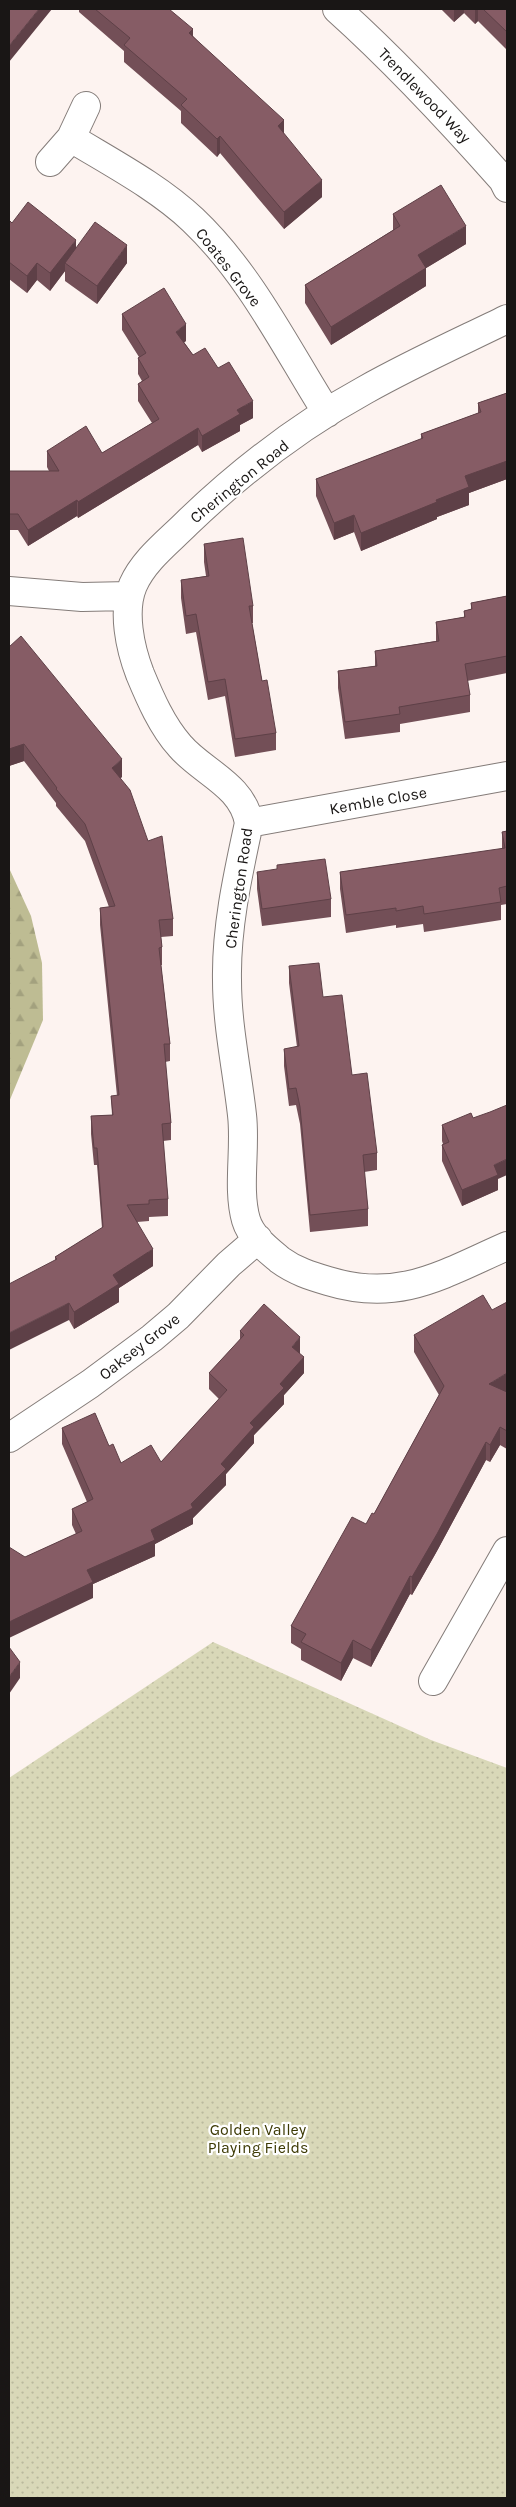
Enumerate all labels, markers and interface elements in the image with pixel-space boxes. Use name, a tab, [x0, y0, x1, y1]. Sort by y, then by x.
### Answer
street label: Trendlewood Way	[374, 44, 475, 147]
street label: Coates Grove	[192, 224, 265, 311]
street label: Cherington Road	[186, 436, 293, 527]
street label: Kemble Close	[328, 783, 428, 818]
street label: Cherington Road	[221, 826, 256, 950]
street label: Oaksey Grove	[95, 1309, 183, 1384]
park label: Golden Valley Playing Fields	[208, 2120, 308, 2157]

